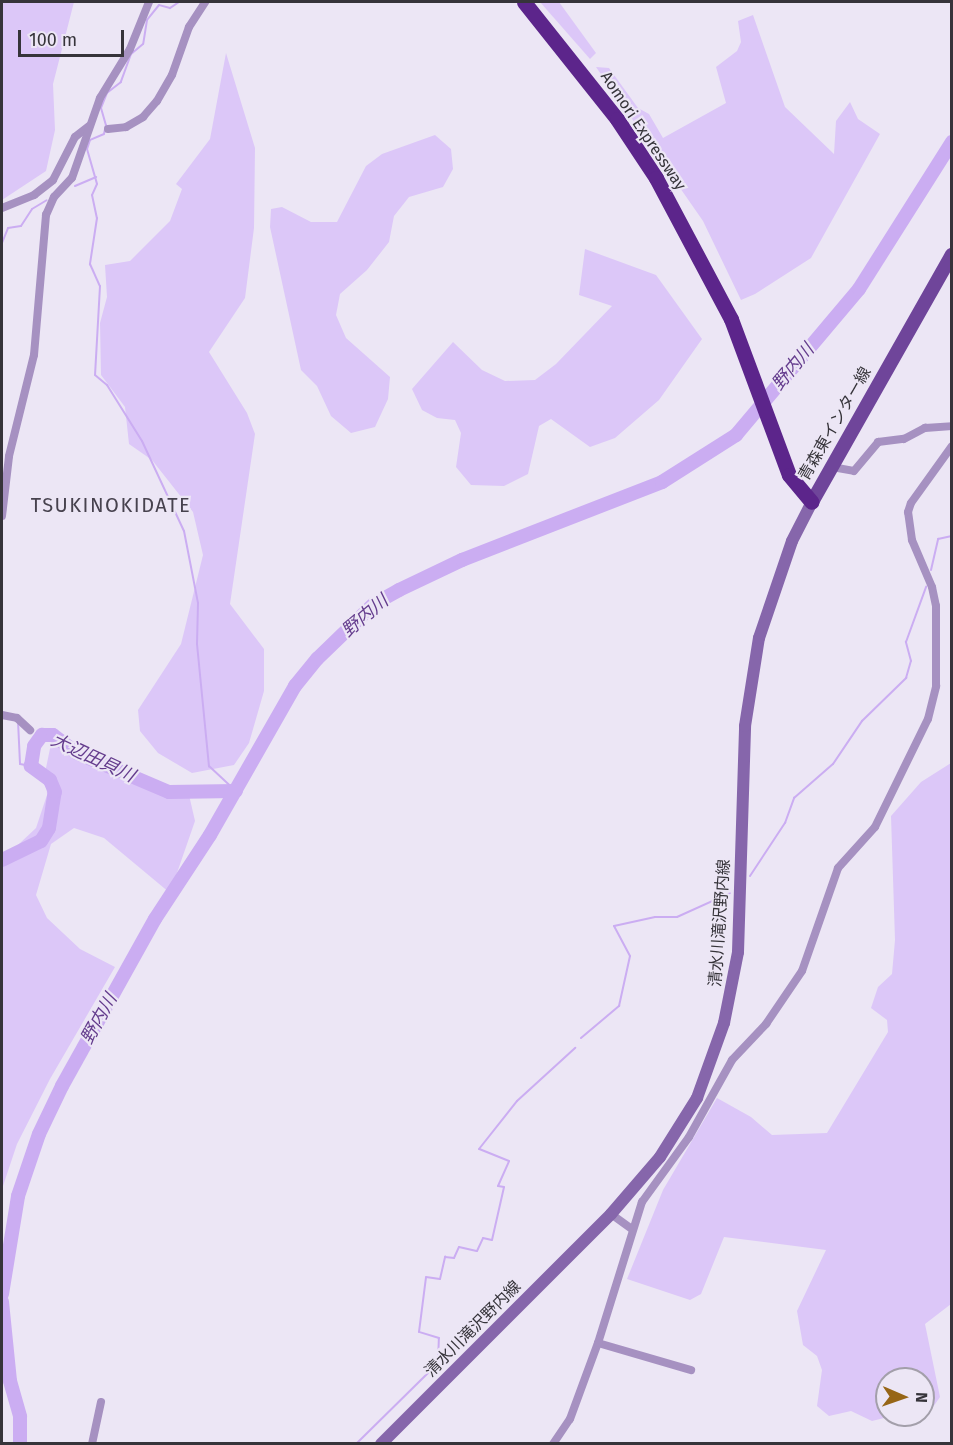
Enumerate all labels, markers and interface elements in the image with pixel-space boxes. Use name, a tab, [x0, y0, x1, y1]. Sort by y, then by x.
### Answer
scale bar	[21, 18, 128, 56]
text: 100 m	[29, 29, 77, 51]
street label: Aomori Expressway	[596, 68, 690, 194]
water label: 野内川	[767, 339, 819, 395]
street label: 青森東インター線	[795, 364, 875, 484]
district label: TSUKINOKIDATE	[31, 493, 191, 517]
water label: 野内川	[337, 590, 393, 642]
water label: 大辺田貝川	[48, 729, 138, 787]
street label: 清水川滝沢野内線	[706, 858, 734, 988]
water label: 野内川	[76, 990, 122, 1048]
street label: 清水川滝沢野内線	[421, 1277, 525, 1381]
north arrow	[875, 1367, 935, 1427]
text: N	[912, 1392, 931, 1403]

